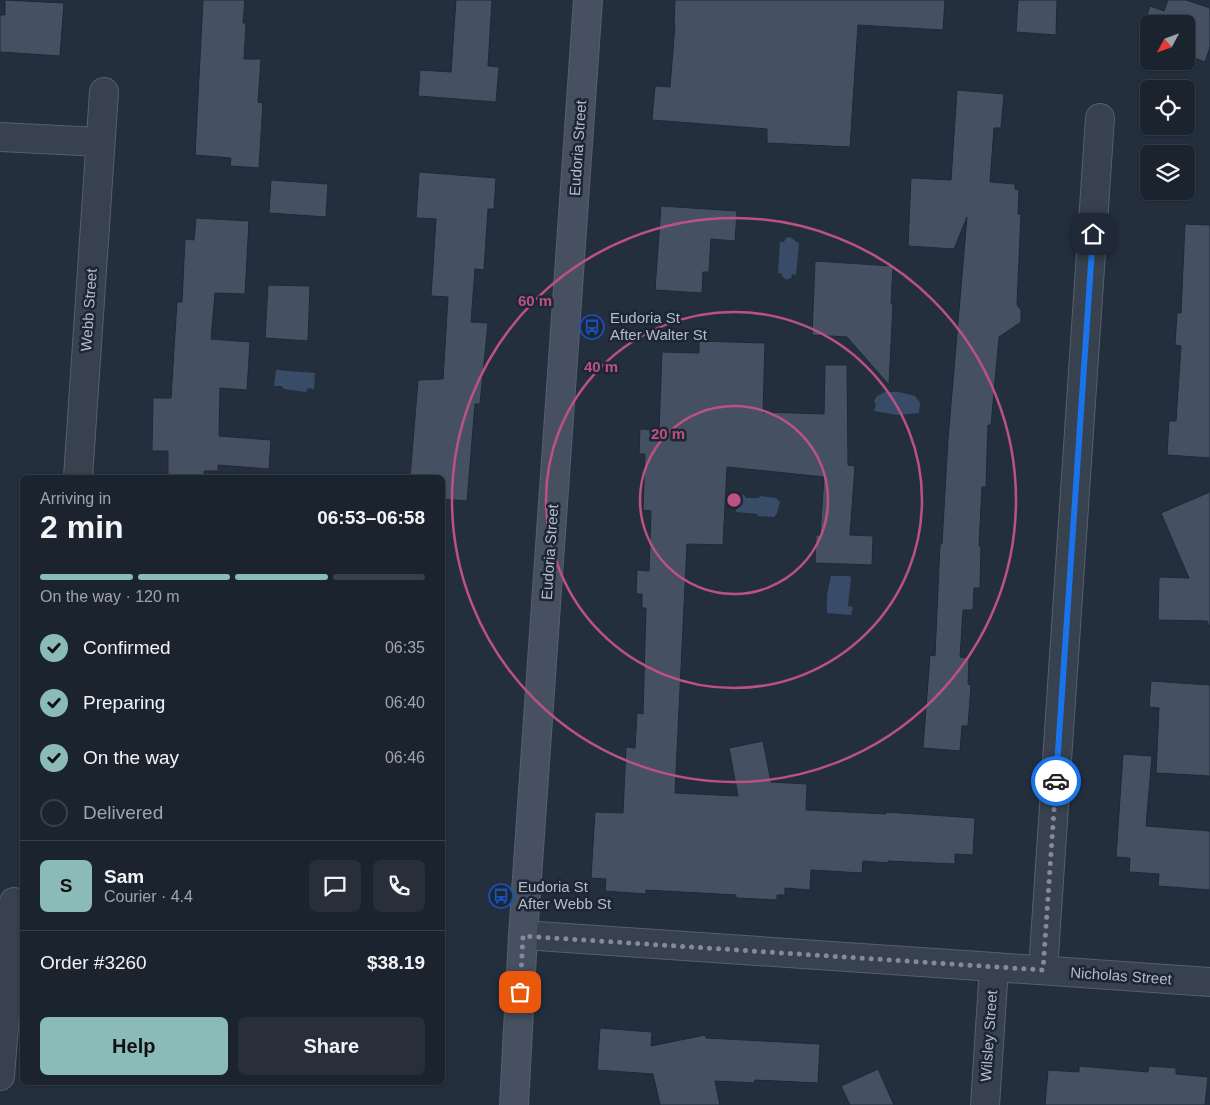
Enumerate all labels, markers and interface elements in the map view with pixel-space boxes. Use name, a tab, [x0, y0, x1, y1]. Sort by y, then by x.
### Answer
north arrow	[1140, 15, 1195, 70]
map controls	[1140, 15, 1195, 200]
button: locate	[1140, 80, 1195, 135]
street label: Eudoria Street	[566, 99, 589, 196]
button: layers	[1140, 145, 1195, 200]
pin	[1072, 213, 1114, 255]
icon: home	[1079, 220, 1107, 248]
street label: Webb Street	[77, 267, 100, 352]
text: 60 m	[518, 292, 552, 309]
place label: Eudoria St After Walter St	[610, 309, 708, 343]
bus stop icon: Eudoria St After Walter St	[579, 314, 605, 340]
text: 40 m	[584, 358, 618, 375]
text: 20 m	[651, 425, 685, 442]
text: Arriving in	[40, 490, 111, 507]
centre of rings	[725, 491, 743, 509]
street label: Eudoria Street	[538, 503, 561, 600]
text: 06:53–06:58	[317, 507, 425, 528]
text: 2 min	[40, 509, 124, 545]
text: On the way · 120 m	[40, 588, 180, 605]
icon: check	[40, 634, 68, 662]
text: Confirmed	[83, 637, 171, 658]
text: 06:35	[385, 639, 425, 656]
icon: check	[40, 689, 68, 717]
text: Preparing	[83, 692, 165, 713]
text: 06:40	[385, 694, 425, 711]
icon: check	[40, 744, 68, 772]
text: On the way	[83, 747, 179, 768]
text: 06:46	[385, 749, 425, 766]
courier	[1031, 756, 1081, 806]
icon: car	[1042, 767, 1070, 795]
text: Delivered	[83, 802, 163, 823]
button: chat	[309, 860, 361, 912]
button: phone	[373, 860, 425, 912]
text: Sam	[104, 866, 144, 887]
text: S	[60, 875, 72, 896]
place label: Eudoria St After Webb St	[518, 878, 612, 912]
bus stop icon: Eudoria St After Webb St	[488, 883, 514, 909]
text: Courier · 4.4	[104, 888, 193, 905]
text: Order #3260	[40, 952, 147, 973]
text: $38.19	[367, 952, 425, 973]
street label: Nicholas Street	[1070, 963, 1173, 988]
pin	[499, 971, 541, 1013]
icon: bag	[506, 978, 534, 1006]
street label: Wilsley Street	[977, 989, 1000, 1082]
button: Help	[40, 1017, 228, 1075]
button: Share	[238, 1017, 425, 1075]

